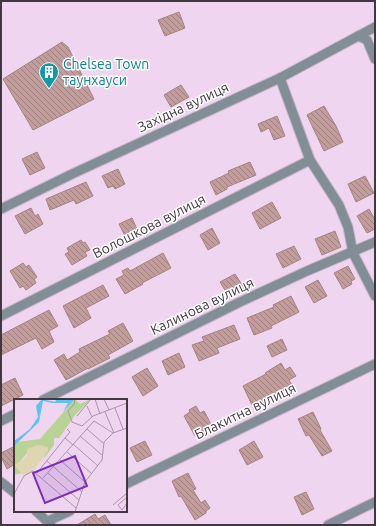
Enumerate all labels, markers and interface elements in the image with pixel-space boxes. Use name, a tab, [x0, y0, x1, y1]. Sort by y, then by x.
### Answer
place label: Chelsea Town таунхауси	[63, 56, 149, 88]
building icon: Chelsea Town таунхауси	[38, 61, 60, 89]
street label: Західна вулиця	[135, 79, 231, 135]
street label: Волошкова вулиця	[90, 191, 208, 261]
street label: Калинова вулиця	[148, 274, 256, 338]
street label: Блакитна вулиця	[192, 380, 298, 442]
inset map	[14, 399, 127, 512]

